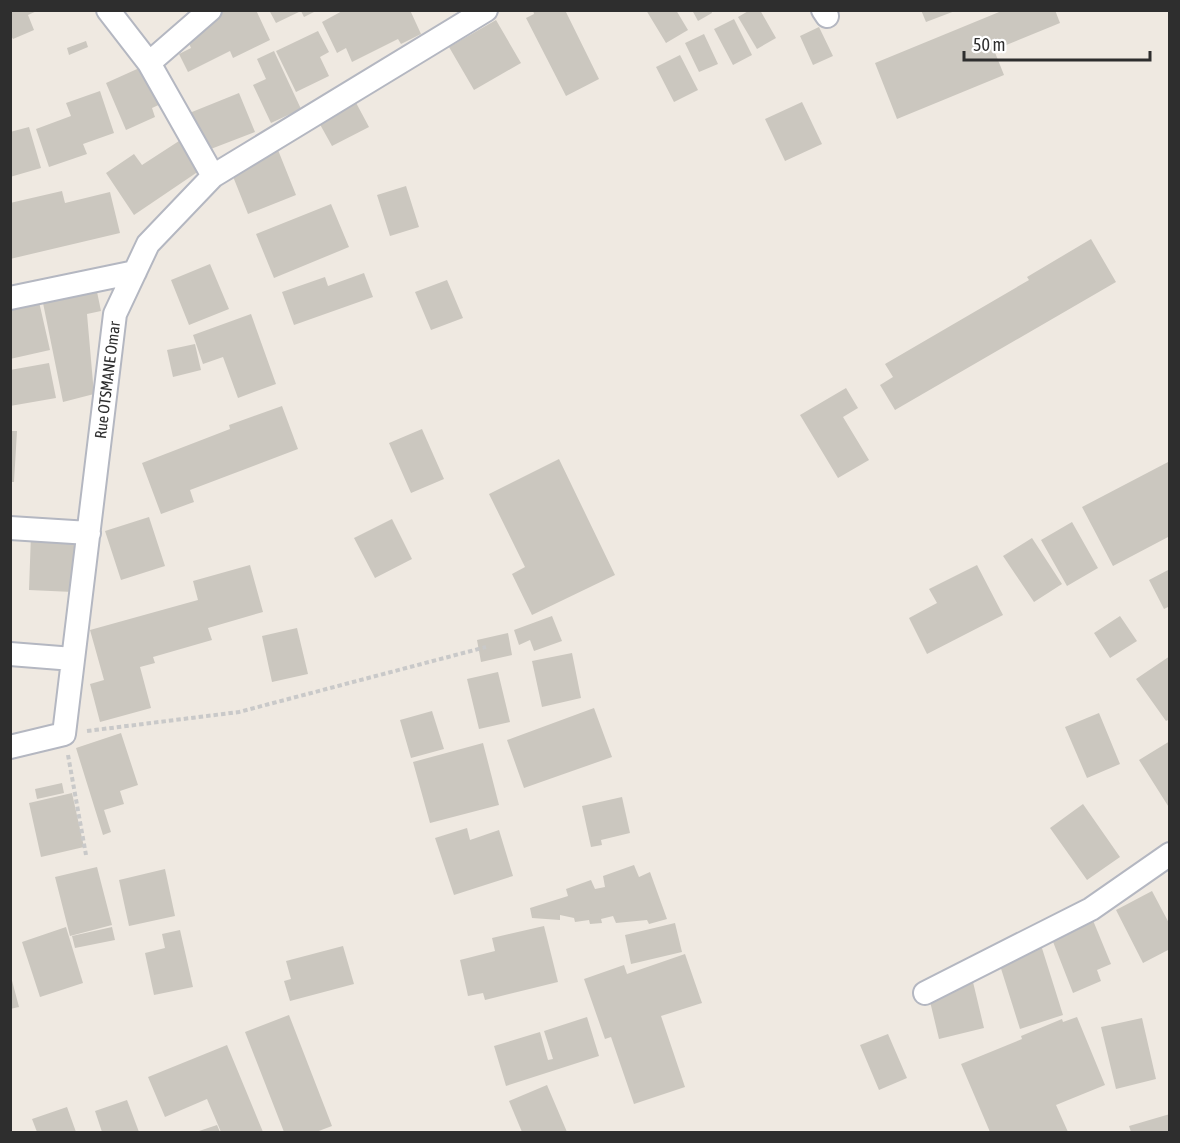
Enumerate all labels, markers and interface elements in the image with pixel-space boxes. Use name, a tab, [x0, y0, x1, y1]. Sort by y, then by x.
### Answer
scale bar	[964, 24, 1150, 62]
text: 50 m	[973, 34, 1005, 55]
street label: Rue OTSMANE Omar	[91, 320, 123, 440]

